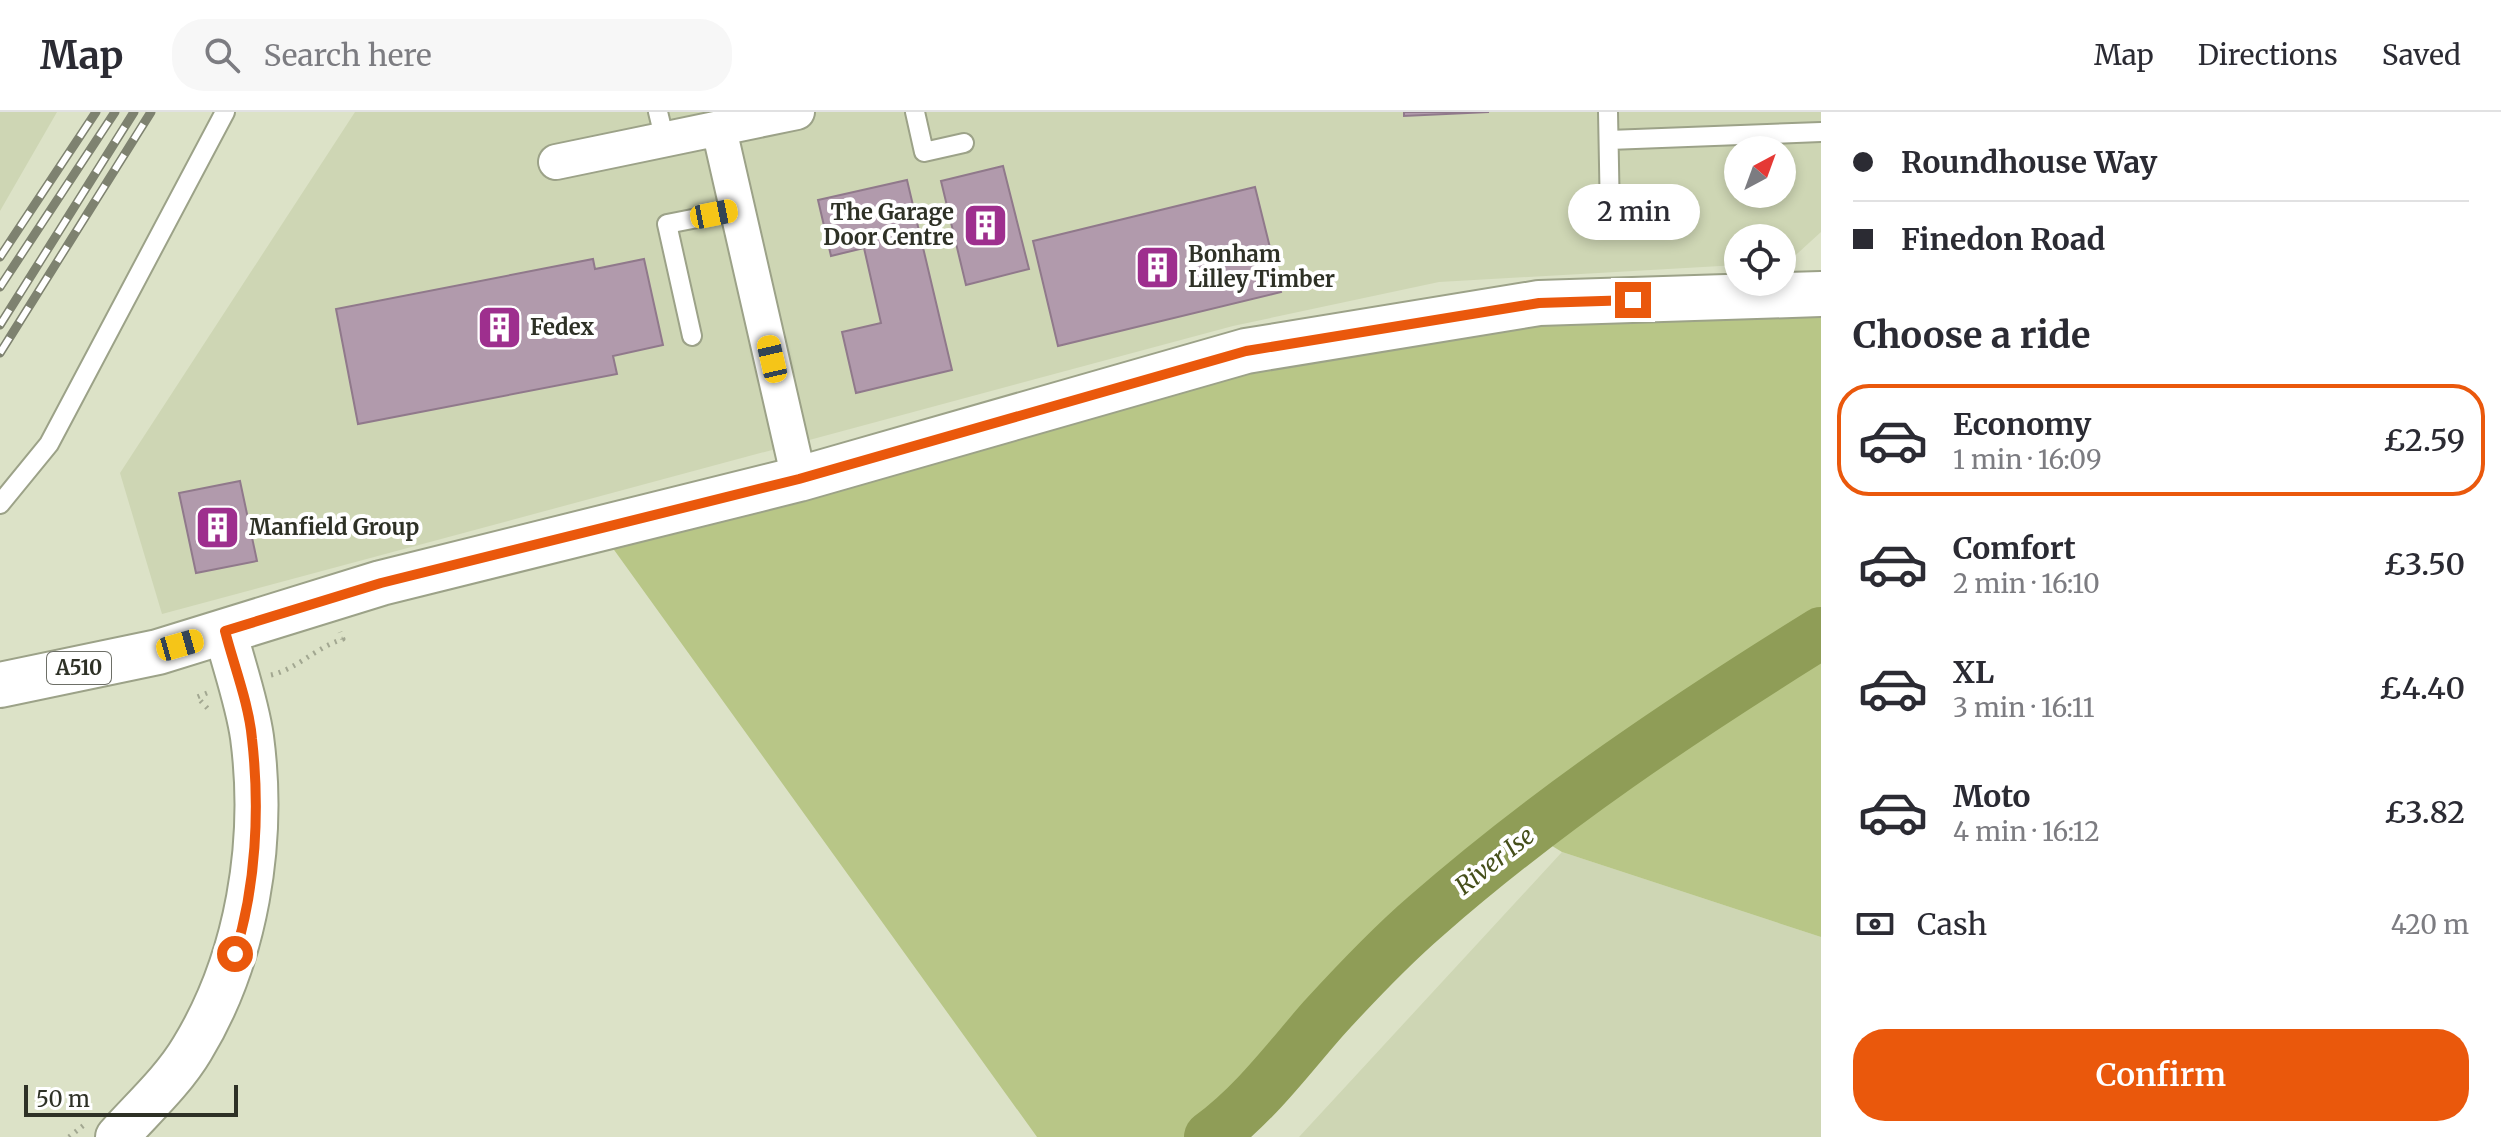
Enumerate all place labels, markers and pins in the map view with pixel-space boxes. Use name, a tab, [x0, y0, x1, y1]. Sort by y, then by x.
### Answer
place label: The Garage Door Centre	[823, 198, 954, 251]
building icon: The Garage Door Centre	[961, 201, 1009, 249]
place label: Bonham Lilley Timber	[1188, 240, 1335, 293]
building icon: Bonham Lilley Timber	[1133, 243, 1181, 291]
building icon: Fedex	[475, 303, 523, 351]
place label: Fedex	[530, 313, 594, 341]
building icon: Manfield Group	[194, 503, 242, 551]
place label: Manfield Group	[249, 513, 419, 541]

